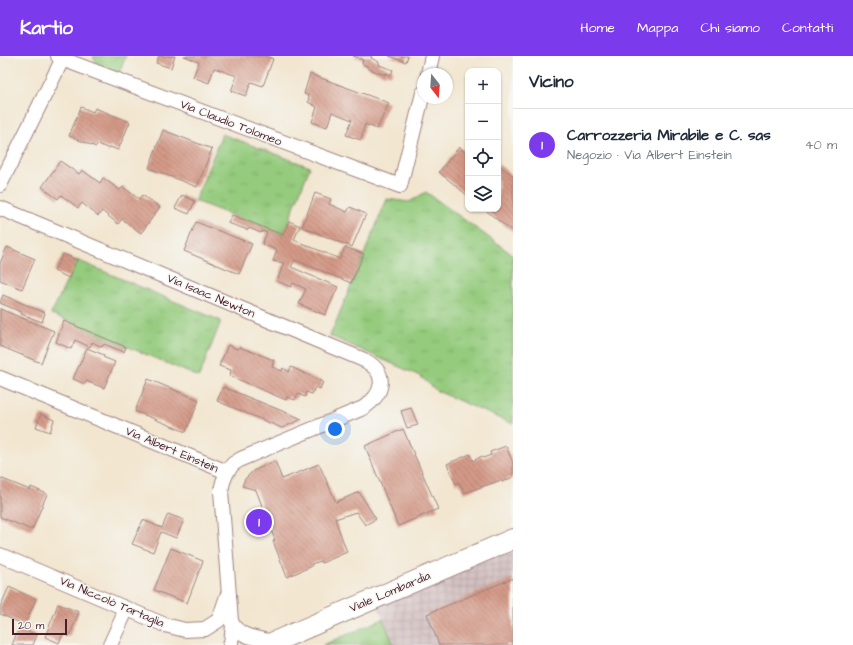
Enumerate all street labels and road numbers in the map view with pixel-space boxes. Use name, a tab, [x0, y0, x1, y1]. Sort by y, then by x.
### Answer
street label: Via Claudio Tolomeo	[178, 96, 285, 150]
street label: Via Isaac Newton	[164, 270, 258, 322]
street label: Via Albert Einstein	[123, 423, 221, 477]
street label: Viale Lombardia	[347, 567, 433, 617]
street label: Via Niccolò Tartaglia	[57, 572, 167, 633]

